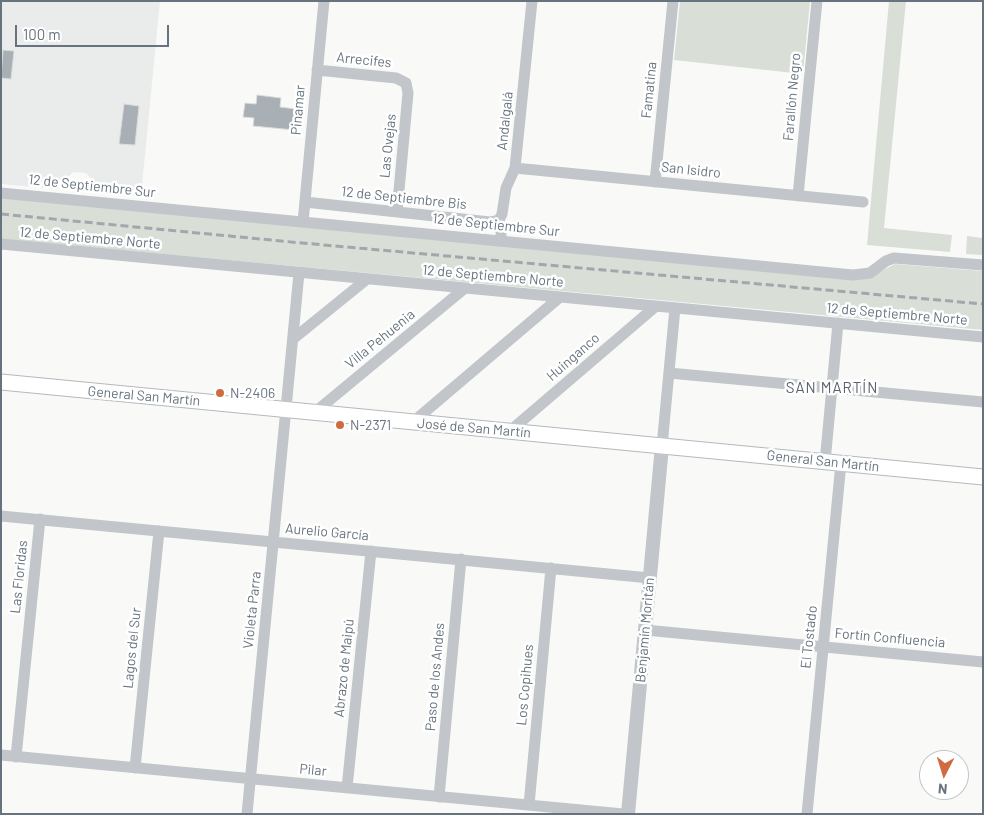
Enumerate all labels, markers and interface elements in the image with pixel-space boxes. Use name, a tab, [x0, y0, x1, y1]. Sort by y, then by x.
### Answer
scale bar	[18, 15, 171, 47]
text: 100 m	[23, 25, 61, 43]
street label: Arrecifes	[336, 49, 392, 71]
street label: Farallón Negro	[780, 52, 804, 142]
street label: Famatina	[638, 61, 660, 119]
street label: Pinamar	[287, 84, 309, 136]
street label: Andalgalá	[494, 91, 516, 151]
street label: Las Ovejas	[376, 113, 400, 179]
street label: San Isidro	[660, 159, 722, 181]
street label: 12 de Septiembre Sur	[28, 171, 156, 201]
street label: 12 de Septiembre Bis	[340, 183, 468, 213]
street label: 12 de Septiembre Sur	[432, 210, 560, 240]
street label: 12 de Septiembre Norte	[19, 223, 161, 253]
street label: 12 de Septiembre Norte	[422, 261, 564, 291]
street label: 12 de Septiembre Norte	[826, 299, 968, 329]
street label: Villa Pehuenia	[342, 306, 418, 372]
street label: Huinganco	[543, 329, 603, 385]
district label: SAN MARTÍN	[784, 379, 880, 397]
street label: General San Martín	[87, 383, 201, 409]
place label: N-2406	[230, 385, 275, 401]
marker: N-2406	[214, 387, 226, 399]
street label: José de San Martín	[416, 415, 532, 441]
place label: N-2371	[350, 417, 391, 433]
marker: N-2371	[334, 419, 346, 431]
street label: General San Martín	[766, 447, 880, 475]
street label: Aurelio García	[285, 520, 369, 544]
street label: Las Floridas	[7, 540, 31, 614]
street label: Violeta Parra	[240, 570, 264, 650]
street label: Benjamín Moritán	[632, 577, 658, 683]
street label: El Tostado	[797, 605, 821, 669]
street label: Lagos del Sur	[119, 607, 145, 689]
street label: Abrazo de Maipú	[330, 618, 358, 718]
street label: Paso de los Andes	[422, 622, 448, 732]
street label: Fortín Confluencia	[834, 625, 946, 651]
street label: Los Copihues	[513, 644, 537, 726]
north arrow	[919, 750, 969, 800]
street label: Pilar	[299, 760, 327, 780]
text: N	[937, 781, 948, 798]

